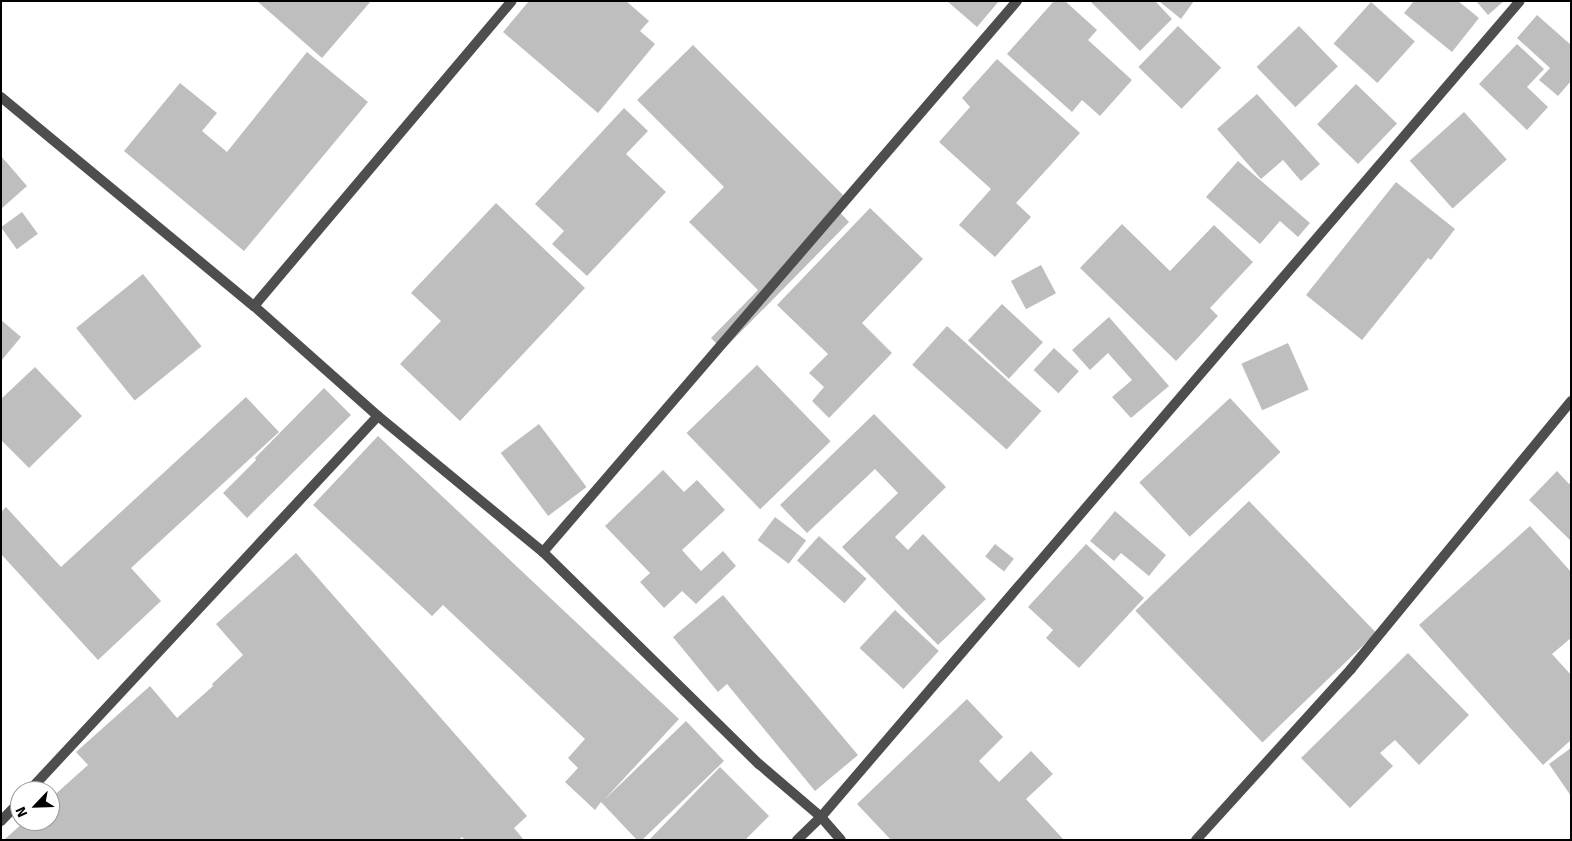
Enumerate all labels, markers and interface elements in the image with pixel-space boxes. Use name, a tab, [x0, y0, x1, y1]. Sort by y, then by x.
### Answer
north arrow	[10, 781, 60, 831]
text: N	[12, 804, 32, 820]

